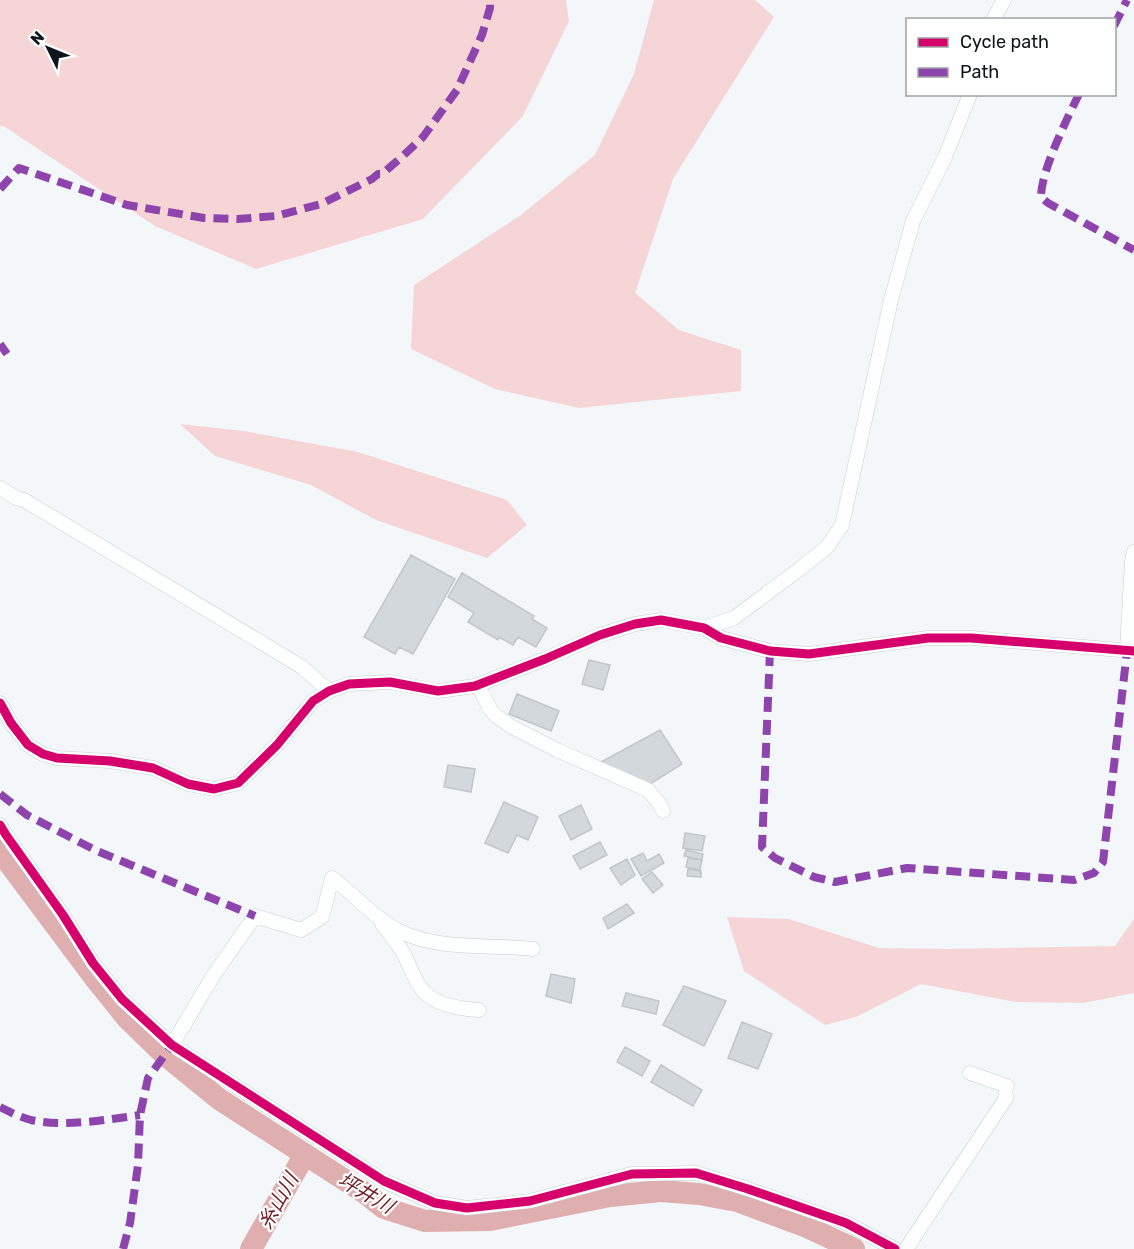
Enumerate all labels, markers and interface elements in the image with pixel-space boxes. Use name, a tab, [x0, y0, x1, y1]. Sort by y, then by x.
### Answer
north arrow	[18, 18, 78, 78]
legend	[906, 18, 1116, 96]
text: N	[27, 27, 48, 49]
text: Cycle path	[960, 31, 1049, 53]
text: Path	[960, 61, 999, 83]
water label: 糸山川	[253, 1167, 304, 1233]
water label: 坪井川	[334, 1168, 400, 1219]

